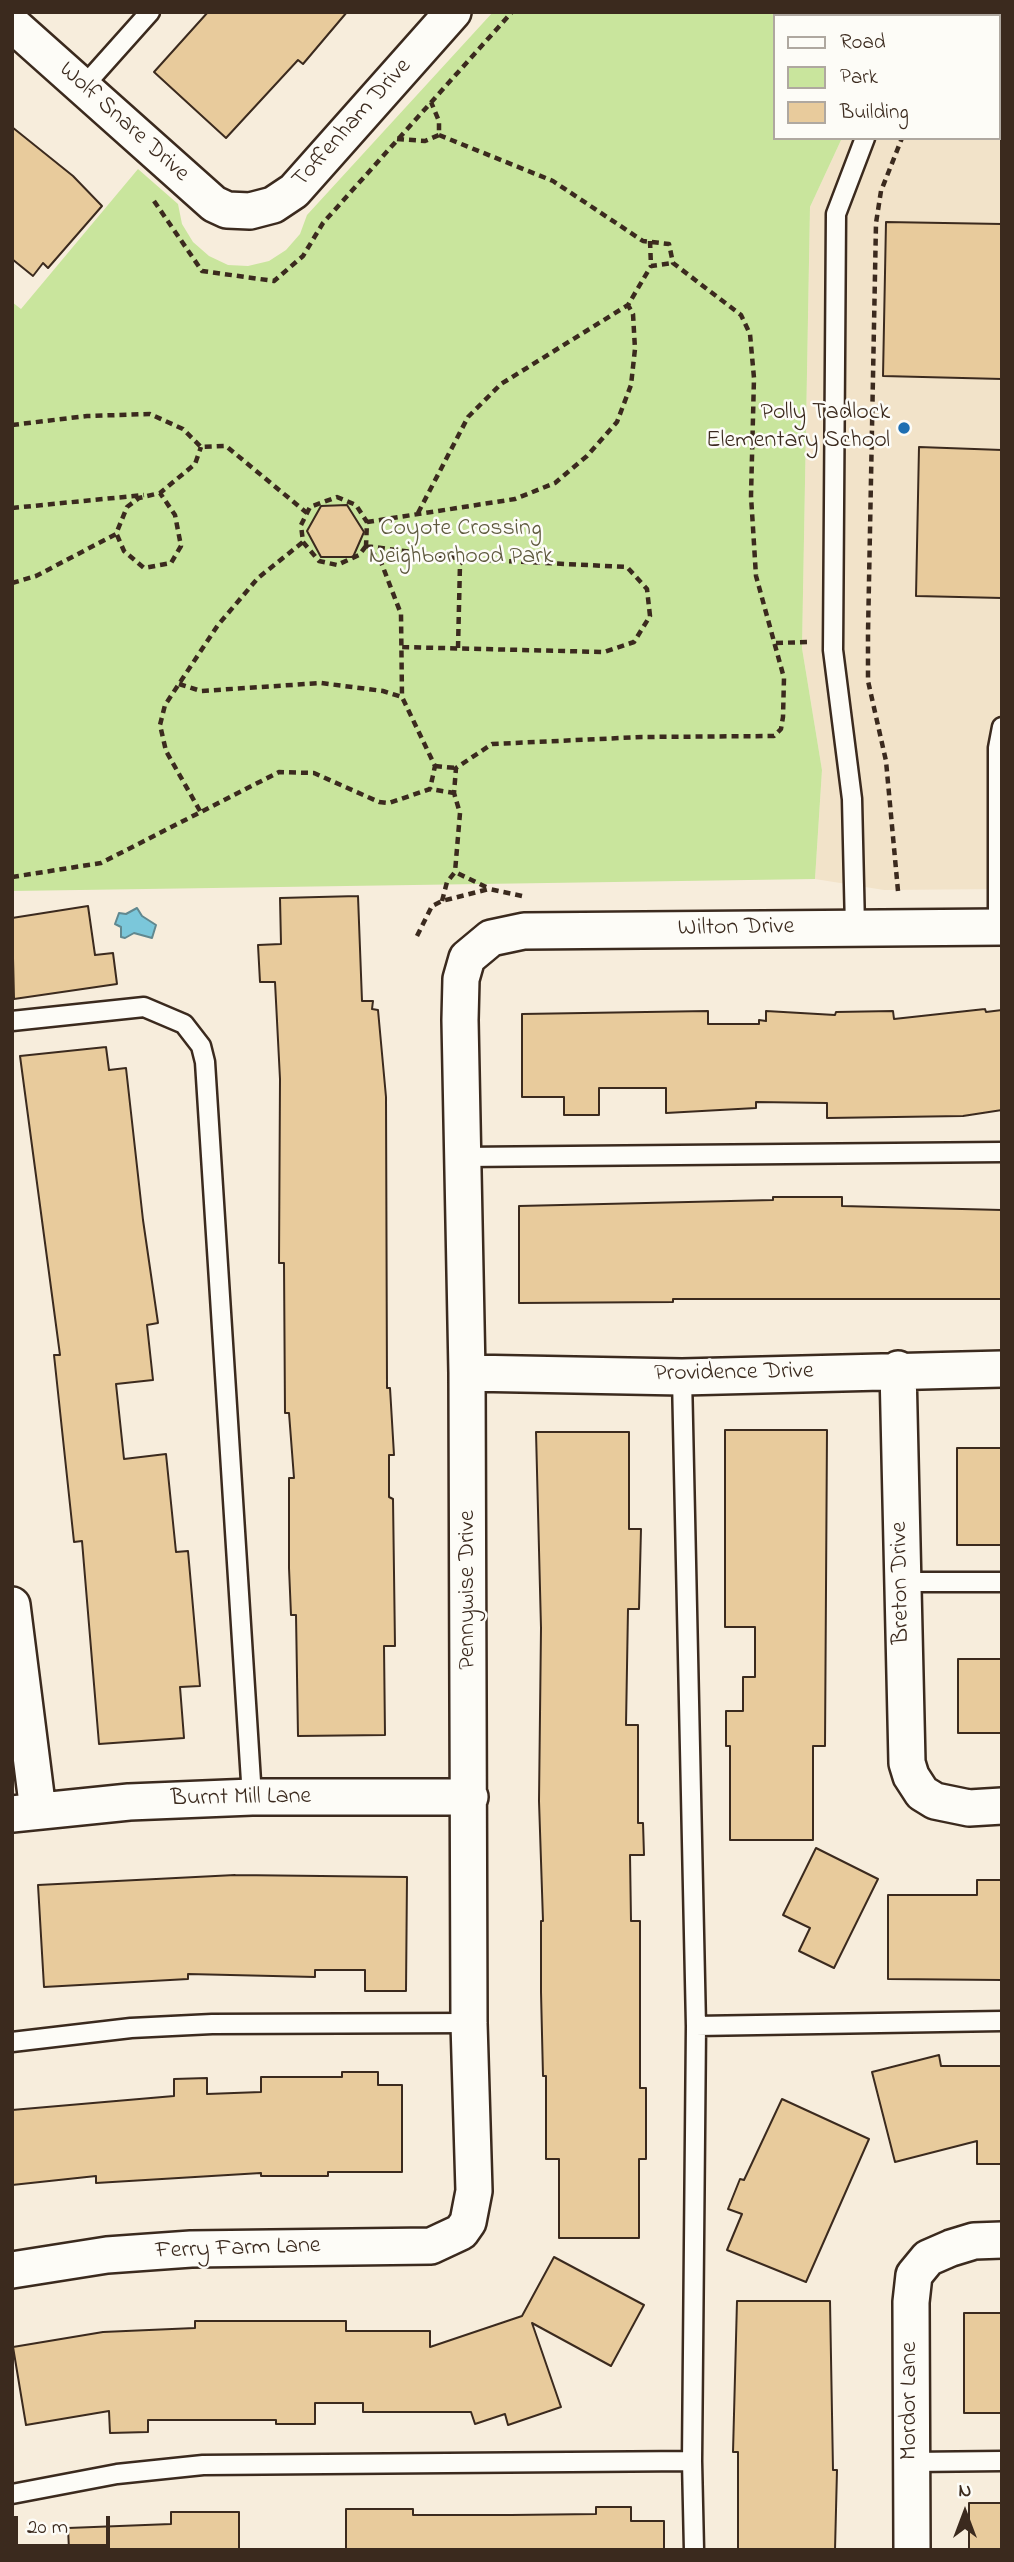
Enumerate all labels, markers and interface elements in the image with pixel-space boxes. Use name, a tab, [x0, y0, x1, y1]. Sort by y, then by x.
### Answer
legend	[772, 14, 1000, 140]
text: Road	[840, 28, 886, 58]
street label: Toffenham Drive	[287, 53, 419, 195]
street label: Wolf Snare Drive	[52, 57, 194, 189]
text: Park	[840, 63, 878, 93]
text: Building	[840, 98, 909, 128]
place label: Polly Tadlock Elementary School	[706, 400, 890, 456]
marker: Polly Tadlock Elementary School	[896, 420, 912, 436]
park label: Coyote Crossing Neighborhood Park	[369, 516, 553, 572]
street label: Wilton Drive	[677, 914, 795, 944]
street label: Providence Drive	[654, 1358, 814, 1390]
street label: Pennywise Drive	[455, 1510, 483, 1670]
street label: Breton Drive	[887, 1521, 917, 1645]
street label: Burnt Mill Lane	[170, 1783, 312, 1815]
street label: Ferry Farm Lane	[155, 2233, 321, 2267]
street label: Mordor Lane	[897, 2342, 925, 2460]
north arrow	[930, 2478, 1000, 2548]
text: N	[959, 2478, 971, 2505]
scale bar	[18, 2502, 114, 2546]
text: 20 m	[27, 2513, 68, 2543]

